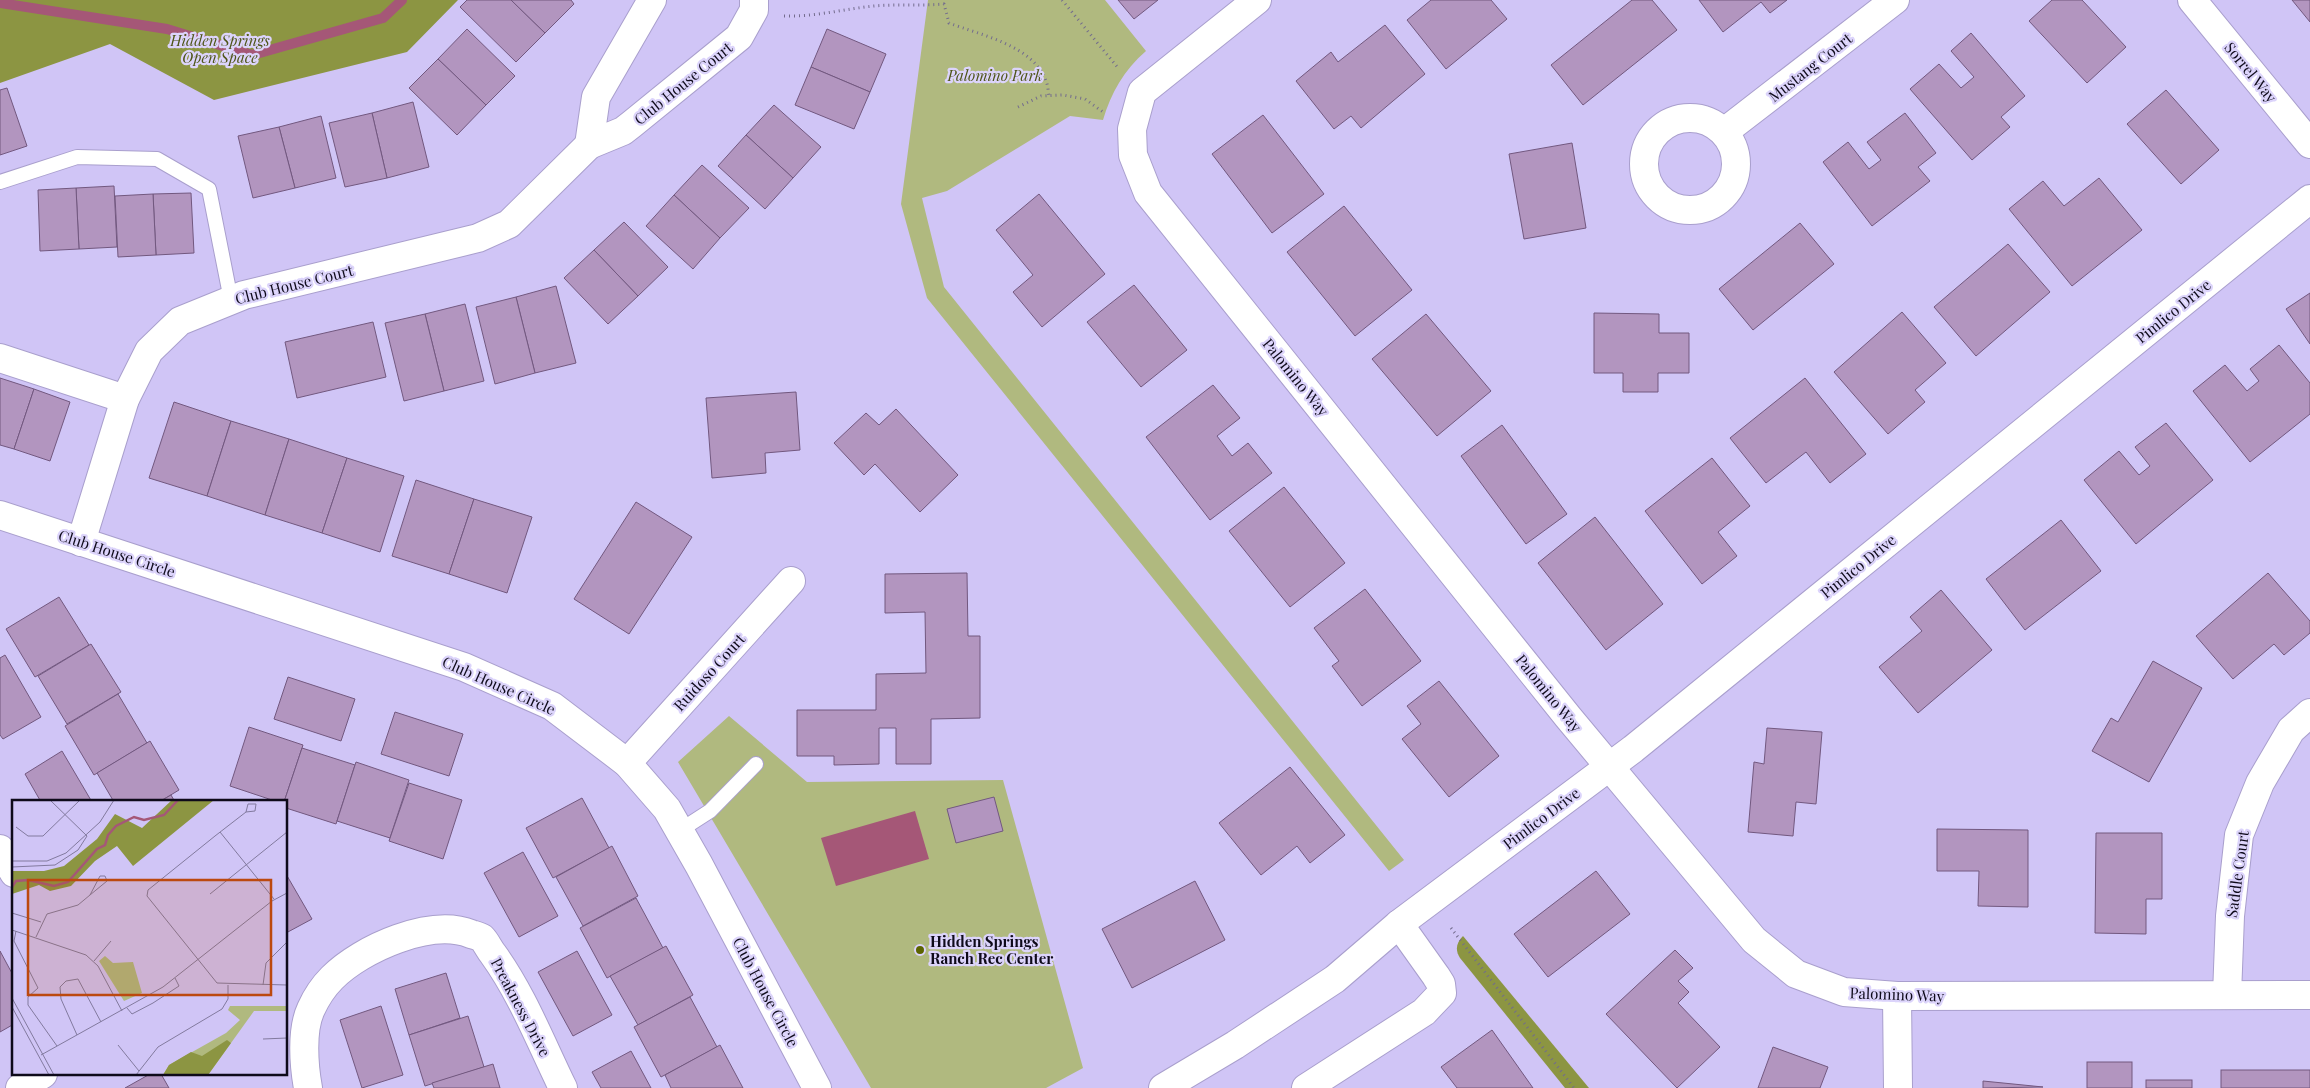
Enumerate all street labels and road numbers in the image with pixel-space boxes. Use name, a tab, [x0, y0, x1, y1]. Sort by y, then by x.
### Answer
street label: Mustang Court	[1764, 28, 1856, 106]
street label: Club House Court	[630, 37, 737, 129]
street label: Sorrel Way	[2220, 38, 2282, 107]
street label: Club House Court	[233, 260, 356, 308]
street label: Pimlico Drive	[2131, 275, 2215, 347]
street label: Palomino Way	[1259, 334, 1334, 420]
street label: Club House Circle	[56, 525, 178, 581]
street label: Pimlico Drive	[1816, 530, 1900, 602]
street label: Ruidoso Court	[669, 629, 750, 715]
street label: Palomino Way	[1512, 650, 1587, 736]
street label: Club House Circle	[439, 651, 559, 719]
street label: Pimlico Drive	[1499, 783, 1583, 853]
street label: Saddle Court	[2221, 829, 2253, 919]
street label: Club House Circle	[729, 934, 803, 1050]
street label: Preakness Drive	[487, 954, 555, 1060]
street label: Palomino Way	[1849, 982, 1945, 1006]

